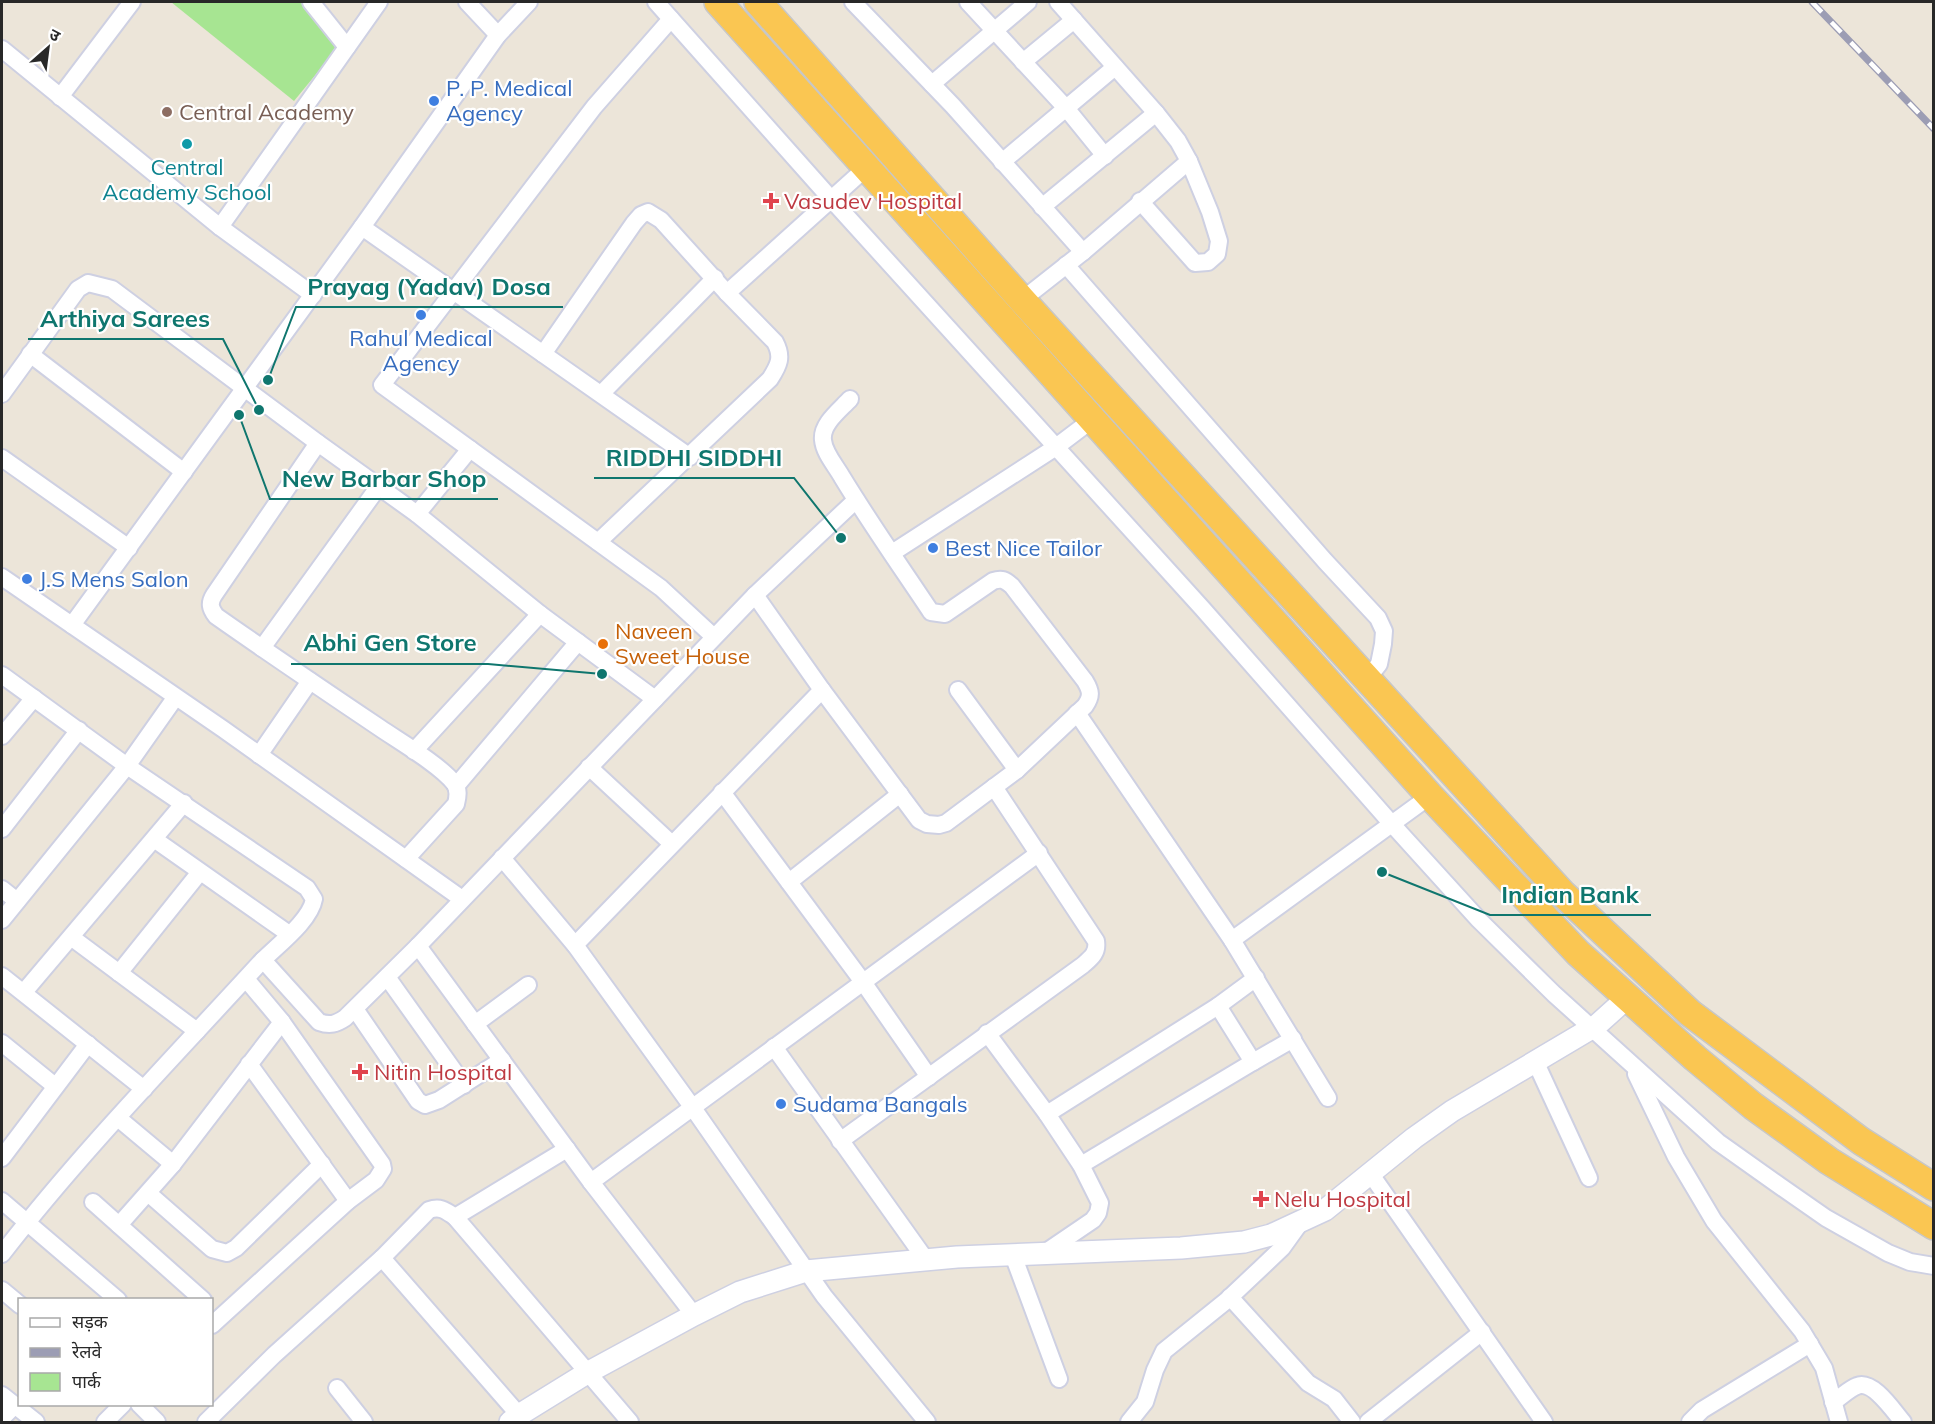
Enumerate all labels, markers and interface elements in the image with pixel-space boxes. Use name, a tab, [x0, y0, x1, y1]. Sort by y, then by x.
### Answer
north arrow	[18, 18, 78, 78]
text: उ	[46, 24, 64, 46]
place label: P. P. Medical Agency	[446, 74, 572, 127]
marker: P. P. Medical Agency	[427, 94, 441, 108]
place label: Central Academy	[179, 98, 354, 126]
marker: Central Academy	[160, 105, 174, 119]
marker: Central Academy School	[180, 137, 194, 151]
place label: Central Academy School	[102, 153, 272, 206]
place label: Vasudev Hospital	[784, 187, 962, 215]
marker: Vasudev Hospital	[762, 192, 780, 210]
callout: Prayag (Yadav) Dosa	[296, 265, 563, 307]
text: Prayag (Yadav) Dosa	[307, 271, 551, 301]
callout: Arthiya Sarees	[28, 297, 223, 339]
text: Arthiya Sarees	[40, 303, 210, 333]
marker: Rahul Medical Agency	[414, 308, 428, 322]
place label: Rahul Medical Agency	[349, 324, 493, 377]
callout: RIDDHI SIDDHI	[594, 436, 794, 478]
text: RIDDHI SIDDHI	[606, 442, 782, 472]
callout: New Barbar Shop	[270, 457, 498, 499]
text: New Barbar Shop	[282, 463, 486, 493]
place label: Best Nice Tailor	[945, 534, 1102, 562]
marker: Best Nice Tailor	[926, 541, 940, 555]
place label: J.S Mens Salon	[39, 565, 189, 593]
marker: J.S Mens Salon	[20, 572, 34, 586]
place label: Naveen Sweet House	[615, 617, 750, 670]
callout: Abhi Gen Store	[291, 622, 488, 664]
text: Abhi Gen Store	[303, 627, 477, 657]
marker: Naveen Sweet House	[596, 637, 610, 651]
callout: Indian Bank	[1490, 873, 1651, 915]
text: Indian Bank	[1501, 879, 1640, 909]
place label: Nitin Hospital	[374, 1058, 512, 1086]
marker: Nitin Hospital	[351, 1063, 369, 1081]
place label: Sudama Bangals	[793, 1090, 968, 1118]
marker: Sudama Bangals	[774, 1097, 788, 1111]
place label: Nelu Hospital	[1274, 1185, 1411, 1213]
marker: Nelu Hospital	[1252, 1190, 1270, 1208]
legend	[18, 1298, 213, 1406]
text: सड़क	[72, 1310, 109, 1333]
text: रेलवे	[71, 1340, 103, 1363]
text: पार्क	[72, 1370, 102, 1393]

